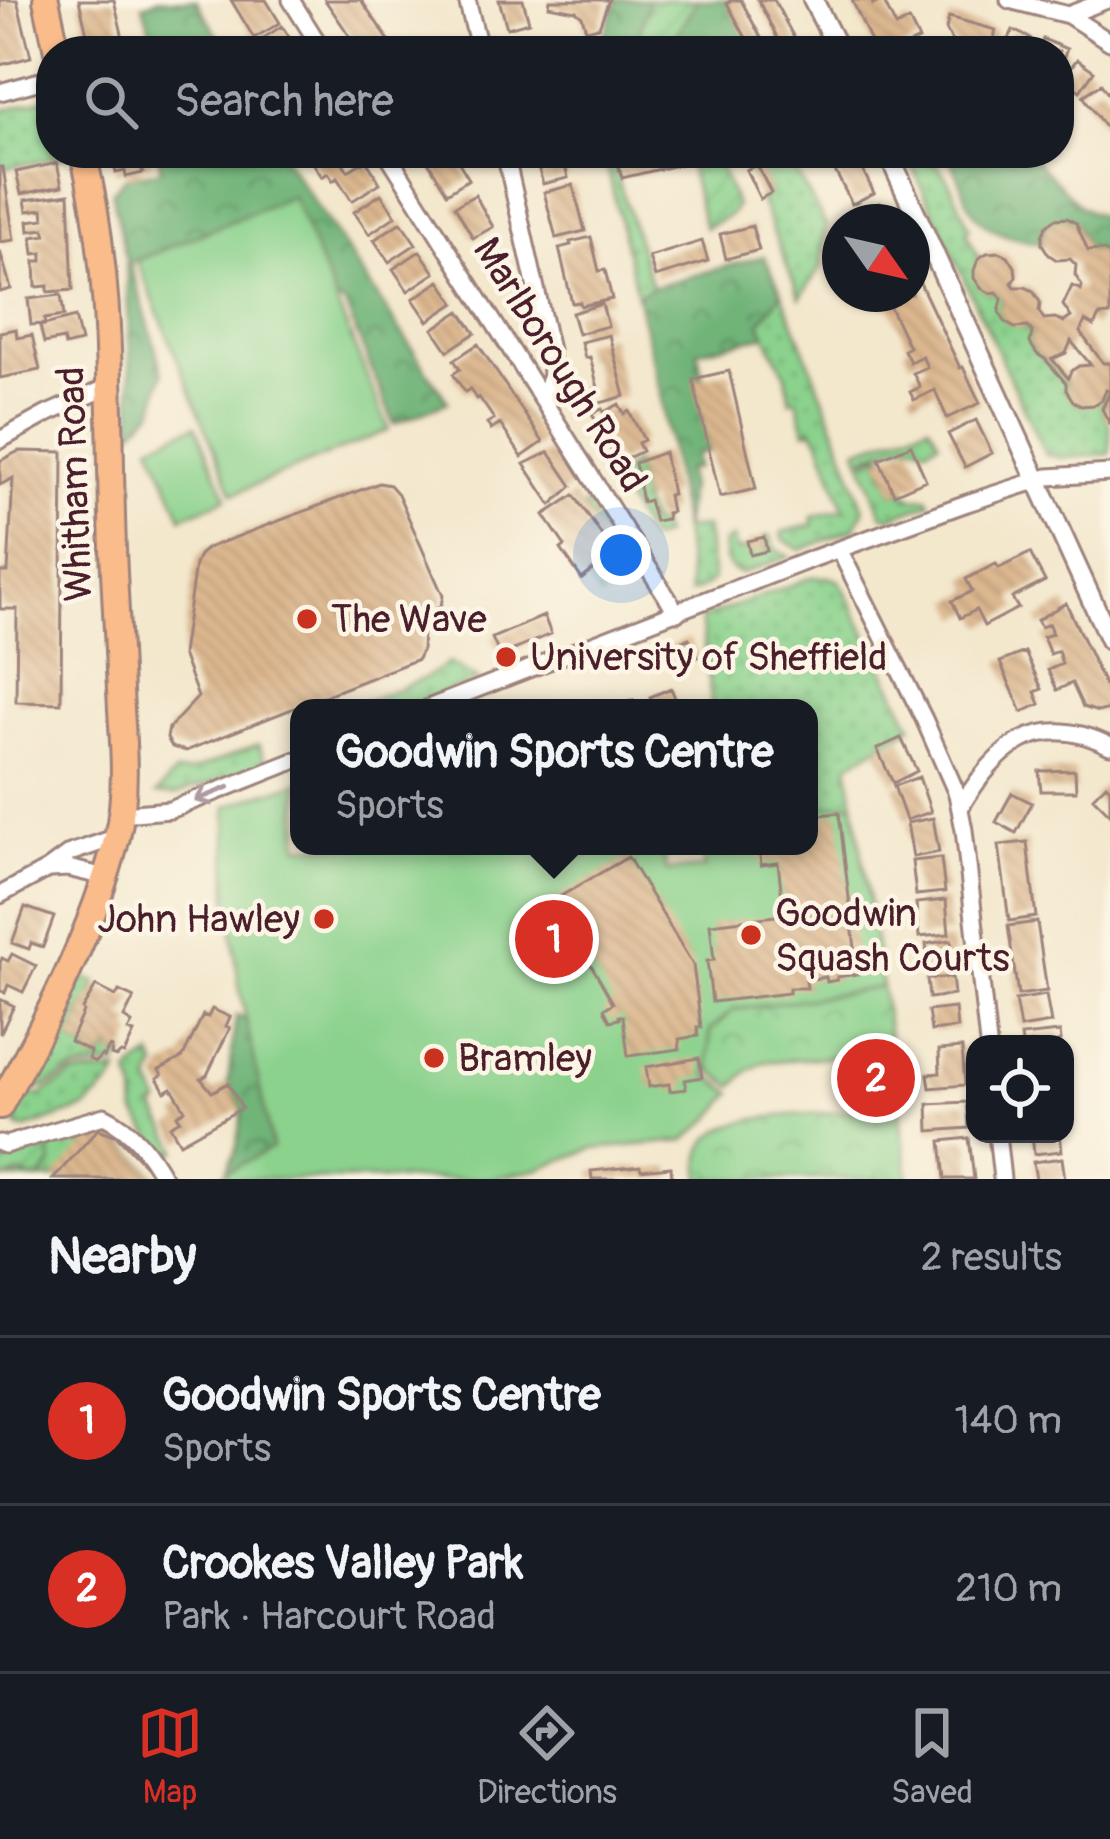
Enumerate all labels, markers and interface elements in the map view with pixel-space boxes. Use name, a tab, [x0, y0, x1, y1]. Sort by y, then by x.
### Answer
search box	[36, 36, 1074, 168]
icon: search	[78, 69, 144, 135]
text: Search here	[174, 74, 394, 130]
north arrow	[822, 204, 930, 312]
street label: Marlborough Road	[462, 229, 658, 501]
street label: Whitham Road	[46, 366, 104, 602]
your location	[591, 525, 651, 585]
place label: The Wave	[331, 595, 487, 644]
marker: The Wave	[294, 606, 320, 632]
place label: University of Sheffield	[530, 633, 887, 682]
marker: University of Sheffield	[493, 644, 519, 670]
popup	[290, 699, 818, 855]
text: Goodwin Sports Centre	[335, 725, 773, 781]
text: Sports	[335, 781, 444, 830]
one-way arrow	[194, 785, 231, 806]
place label: Goodwin Squash Courts	[775, 889, 1010, 983]
pin: 1	[515, 894, 593, 984]
place label: John Hawley	[97, 895, 300, 944]
marker: John Hawley	[311, 906, 337, 932]
marker: Goodwin Squash Courts	[738, 922, 764, 948]
pin: 2	[837, 1033, 915, 1123]
place label: Bramley	[458, 1034, 592, 1083]
map controls	[966, 1035, 1074, 1143]
button: locate	[966, 1035, 1074, 1143]
marker: Bramley	[421, 1045, 447, 1071]
text: Nearby	[48, 1225, 196, 1289]
text: 2 results	[921, 1233, 1062, 1282]
text: Goodwin Sports Centre	[162, 1368, 601, 1424]
text: 1	[79, 1396, 95, 1445]
text: 140 m	[954, 1396, 1062, 1445]
text: Sports	[162, 1424, 271, 1473]
text: Crookes Valley Park	[162, 1536, 523, 1592]
text: 2	[76, 1564, 98, 1613]
text: 210 m	[955, 1564, 1062, 1613]
text: Park · Harcourt Road	[162, 1592, 496, 1641]
tab: Map	[137, 1700, 203, 1813]
tab: Directions	[477, 1700, 617, 1813]
tab: Saved	[891, 1700, 973, 1813]

